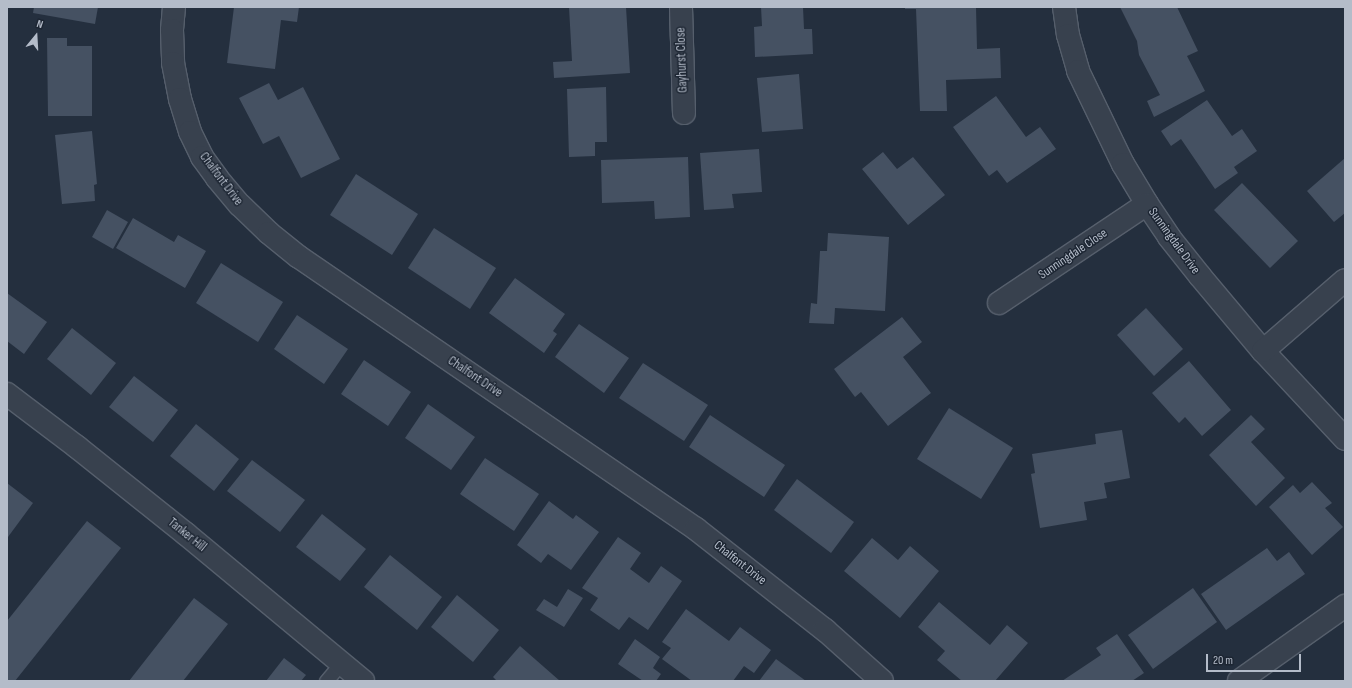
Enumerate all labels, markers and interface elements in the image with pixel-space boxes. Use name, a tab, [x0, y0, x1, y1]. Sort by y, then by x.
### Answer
north arrow	[16, 16, 56, 56]
text: N	[35, 17, 45, 31]
street label: Gayhurst Close	[673, 27, 691, 93]
street label: Chalfont Drive	[196, 149, 246, 209]
street label: Sunningdale Drive	[1145, 205, 1203, 277]
street label: Sunningdale Close	[1036, 225, 1110, 283]
street label: Chalfont Drive	[445, 353, 505, 401]
street label: Tanker Hill	[165, 515, 209, 555]
street label: Chalfont Drive	[711, 538, 769, 588]
scale bar	[1208, 646, 1303, 672]
text: 20 m	[1213, 653, 1233, 668]

